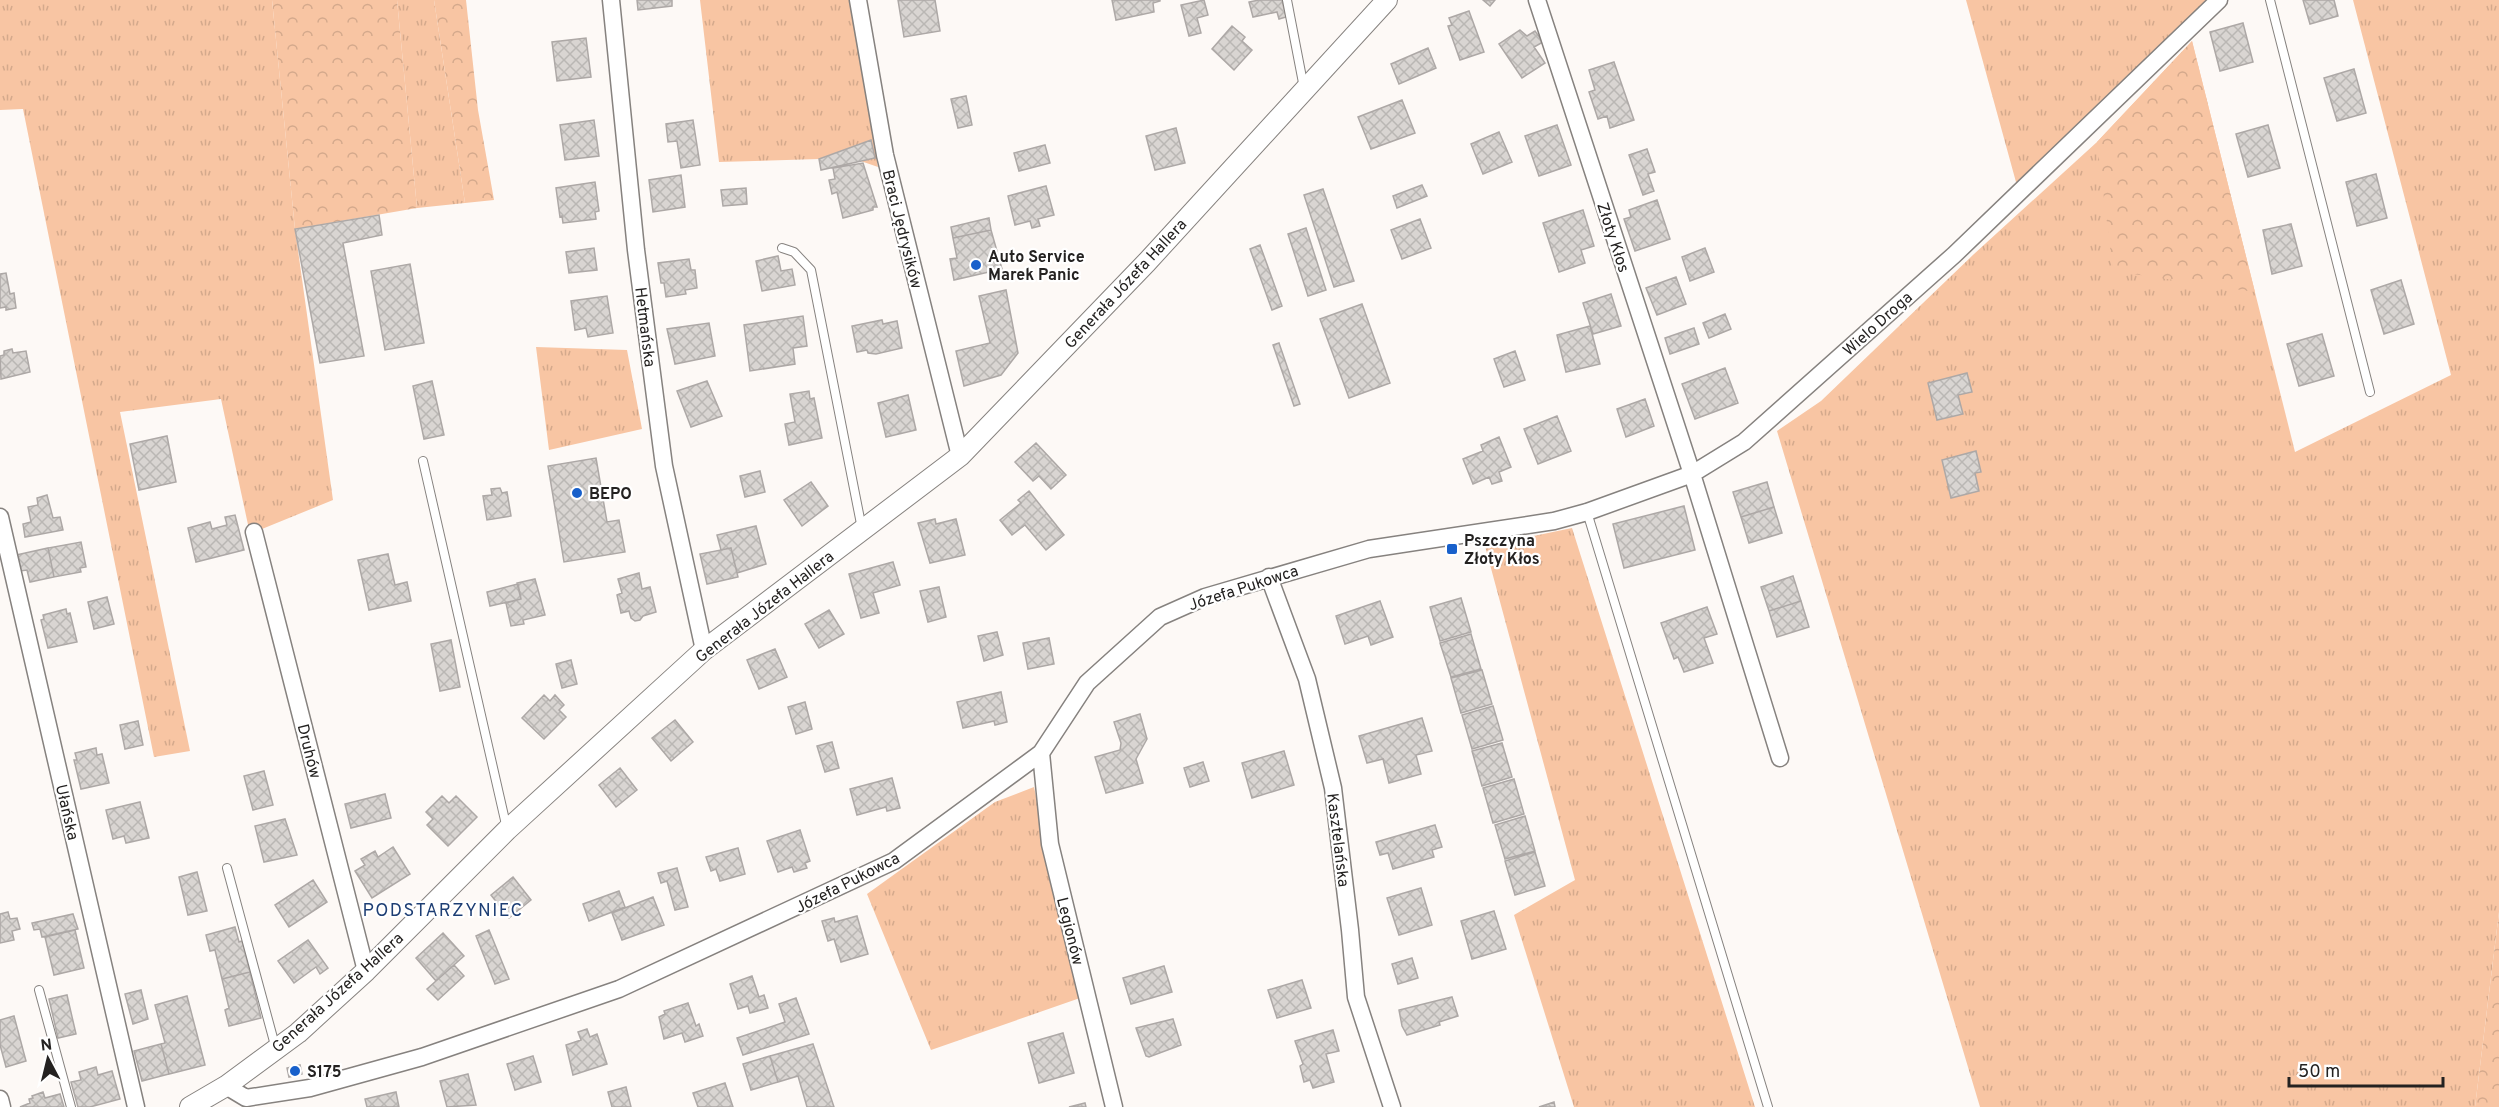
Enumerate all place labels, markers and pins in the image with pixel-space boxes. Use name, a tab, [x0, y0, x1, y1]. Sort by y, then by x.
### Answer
place label: Auto Service Marek Panic	[988, 248, 1085, 286]
marker: Auto Service Marek Panic	[969, 258, 983, 272]
place label: BEPO	[589, 485, 632, 505]
marker: BEPO	[570, 486, 584, 500]
place label: Pszczyna Złoty Kłos	[1464, 532, 1540, 570]
marker: Pszczyna Złoty Kłos	[1445, 542, 1459, 556]
place label: S175	[307, 1063, 342, 1083]
marker: S175	[288, 1064, 302, 1078]

